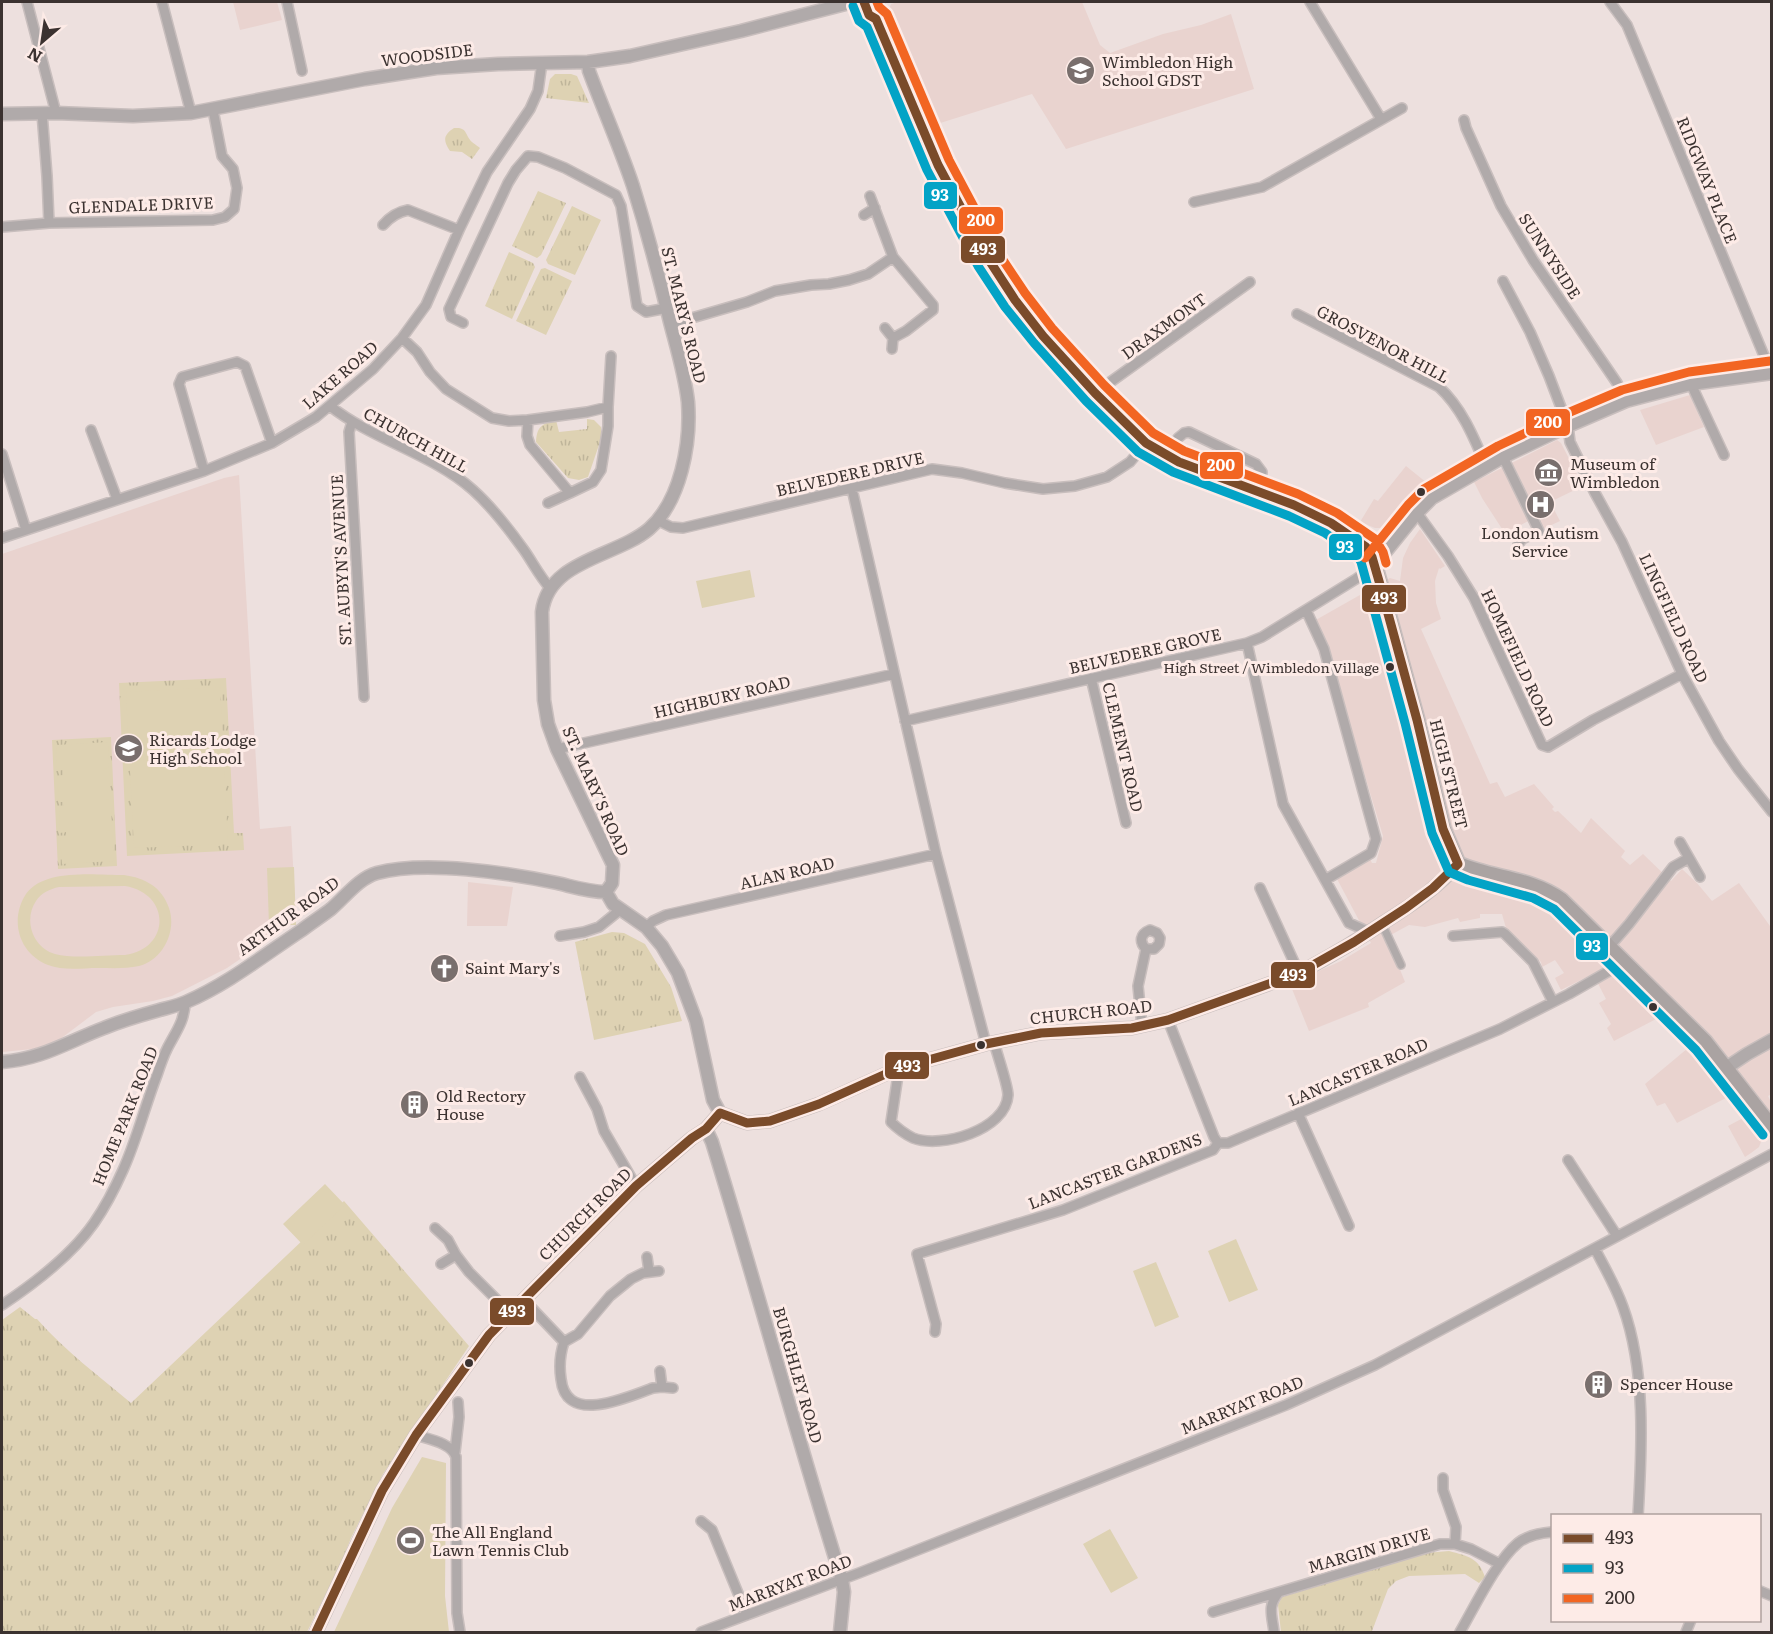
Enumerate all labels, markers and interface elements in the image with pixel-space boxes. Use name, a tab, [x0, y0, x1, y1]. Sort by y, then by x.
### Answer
north arrow	[12, 12, 72, 72]
street label: WOODSIDE	[380, 36, 474, 72]
text: N	[23, 42, 46, 70]
place label: Wimbledon High School GDST	[1102, 49, 1234, 91]
school or university icon: Wimbledon High School GDST	[1065, 55, 1097, 87]
street label: RIDGWAY PLACE	[1672, 113, 1744, 247]
line badge: 93	[923, 181, 958, 210]
text: 93	[931, 182, 949, 206]
street label: GLENDALE DRIVE	[68, 189, 214, 219]
line badge: 200	[958, 206, 1004, 235]
text: 200	[967, 207, 995, 231]
street label: SUNNYSIDE	[1514, 208, 1588, 303]
line badge: 493	[960, 235, 1006, 264]
text: 493	[969, 236, 997, 260]
street label: ST. MARY'S ROAD	[656, 244, 714, 386]
street label: DRAXMONT	[1116, 286, 1211, 364]
street label: GROSVENOR HILL	[1313, 298, 1454, 388]
street label: LAKE ROAD	[296, 334, 383, 414]
street label: CHURCH HILL	[360, 400, 473, 478]
line badge: 200	[1525, 408, 1571, 437]
text: 200	[1534, 409, 1562, 433]
street label: BELVEDERE DRIVE	[773, 444, 926, 502]
line badge: 200	[1199, 451, 1244, 480]
place label: Museum of Wimbledon	[1570, 451, 1660, 493]
text: 200	[1207, 452, 1235, 476]
museum icon: Museum of Wimbledon	[1533, 457, 1565, 489]
street label: ST. AUBYN'S AVENUE	[324, 474, 356, 646]
unlabelled marker	[1415, 486, 1427, 498]
hospital icon: London Autism Service	[1524, 489, 1556, 521]
place label: London Autism Service	[1481, 520, 1599, 562]
line badge: 93	[1328, 533, 1363, 561]
text: 93	[1336, 534, 1354, 558]
street label: LINGFIELD ROAD	[1634, 549, 1715, 686]
line badge: 493	[1361, 584, 1407, 613]
street label: HOMEFIELD ROAD	[1476, 584, 1562, 731]
text: 493	[1370, 585, 1398, 609]
street label: BELVEDERE GROVE	[1066, 621, 1223, 679]
place label: High Street / Wimbledon Village	[1163, 657, 1379, 677]
marker: High Street / Wimbledon Village	[1384, 661, 1396, 673]
street label: HIGHBURY ROAD	[651, 669, 793, 723]
street label: CLEMENT ROAD	[1097, 679, 1151, 814]
street label: HIGH STREET	[1425, 716, 1475, 832]
street label: ST. MARY'S ROAD	[557, 722, 636, 860]
place label: Ricards Lodge High School	[149, 727, 256, 769]
school or university icon: Ricards Lodge High School	[112, 733, 144, 765]
street label: ALAN ROAD	[737, 849, 837, 895]
street label: ARTHUR ROAD	[231, 870, 344, 961]
line badge: 93	[1575, 932, 1609, 961]
text: 93	[1583, 933, 1601, 957]
church icon: Saint Mary's	[428, 952, 460, 984]
place label: Saint Mary's	[465, 955, 560, 979]
line badge: 493	[1270, 961, 1316, 989]
text: 493	[1279, 962, 1307, 986]
street label: CHURCH ROAD	[1029, 993, 1153, 1029]
unlabelled marker	[1647, 1001, 1659, 1013]
street label: LANCASTER ROAD	[1284, 1031, 1431, 1111]
unlabelled marker	[975, 1039, 987, 1051]
street label: HOME PARK ROAD	[85, 1042, 163, 1189]
line badge: 493	[884, 1051, 930, 1080]
text: 493	[893, 1053, 921, 1077]
place label: Old Rectory House	[436, 1083, 527, 1125]
building icon: Old Rectory House	[399, 1089, 431, 1121]
street label: LANCASTER GARDENS	[1024, 1126, 1205, 1214]
street label: CHURCH ROAD	[532, 1161, 636, 1265]
line badge: 493	[489, 1297, 535, 1326]
text: 493	[498, 1298, 526, 1322]
street label: BURGHLEY ROAD	[768, 1304, 830, 1446]
unlabelled marker	[463, 1357, 475, 1369]
street label: MARRYAT ROAD	[1177, 1368, 1307, 1440]
building icon: Spencer House	[1583, 1368, 1615, 1400]
place label: Spencer House	[1620, 1371, 1733, 1395]
legend	[1551, 1514, 1761, 1622]
place label: The All England Lawn Tennis Club	[432, 1519, 569, 1561]
street label: MARGIN DRIVE	[1305, 1520, 1433, 1578]
text: 493	[1605, 1523, 1634, 1550]
sports icon: The All England Lawn Tennis Club	[395, 1525, 427, 1557]
street label: MARRYAT ROAD	[724, 1547, 855, 1617]
text: 93	[1605, 1553, 1624, 1580]
text: 200	[1605, 1583, 1635, 1610]

